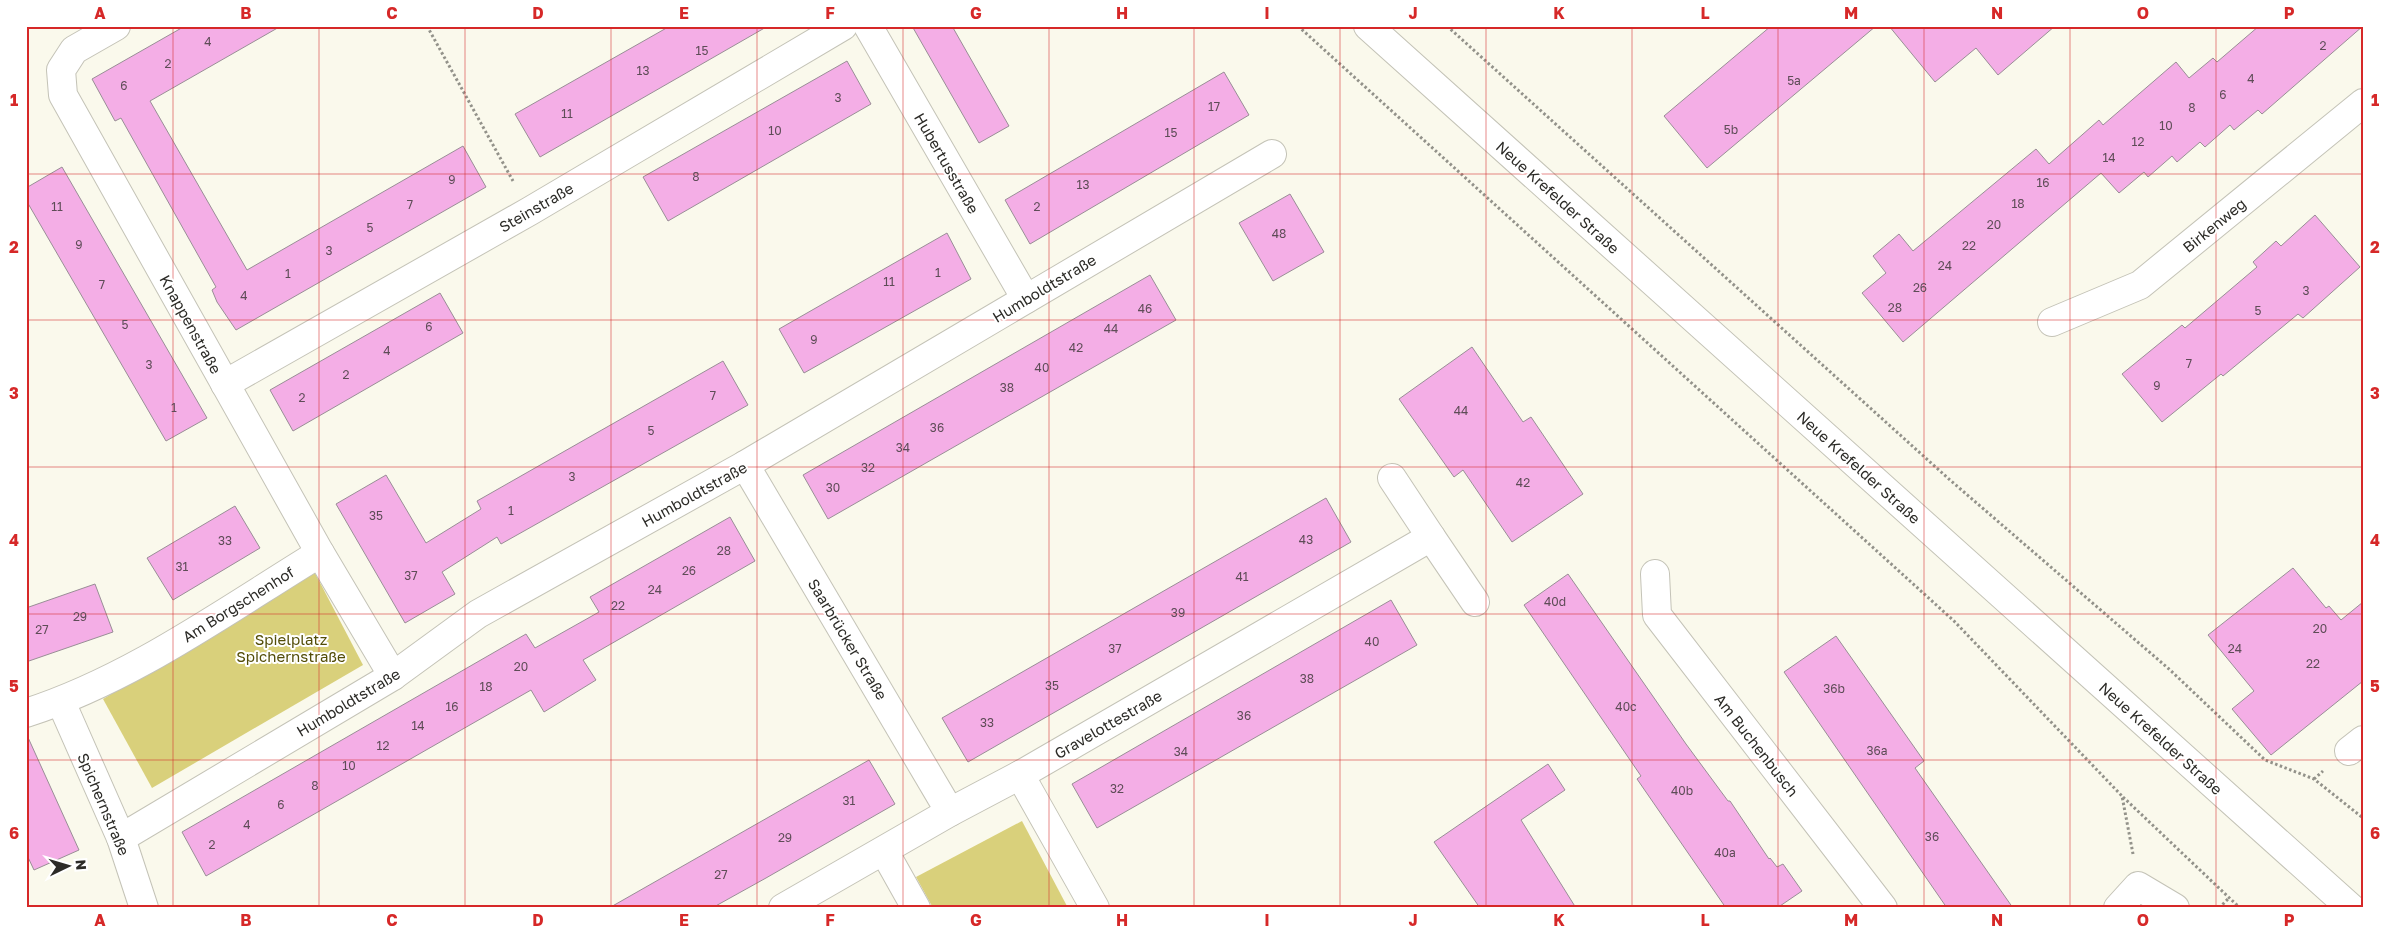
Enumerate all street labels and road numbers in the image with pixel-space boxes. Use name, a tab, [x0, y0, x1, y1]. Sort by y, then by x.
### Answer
street label: Hubertusstraße	[911, 110, 983, 217]
street label: Neue Krefelder Straße	[1493, 137, 1623, 257]
street label: Steinstraße	[496, 178, 577, 235]
street label: Birkenweg	[2179, 194, 2249, 256]
street label: Humboldtstraße	[989, 250, 1099, 326]
street label: Knappenstraße	[156, 272, 226, 377]
street label: Neue Krefelder Straße	[1794, 407, 1924, 527]
street label: Humboldtstraße	[638, 458, 750, 530]
street label: Am Borgschenhof	[179, 562, 297, 646]
street label: Saarbrücker Straße	[805, 575, 891, 703]
street label: Humboldtstraße	[293, 664, 403, 740]
street label: Neue Krefelder Straße	[2096, 678, 2226, 798]
street label: Gravelottestraße	[1051, 686, 1165, 762]
street label: Am Buchenbusch	[1711, 690, 1803, 800]
street label: Spichernstraße	[74, 750, 134, 858]

